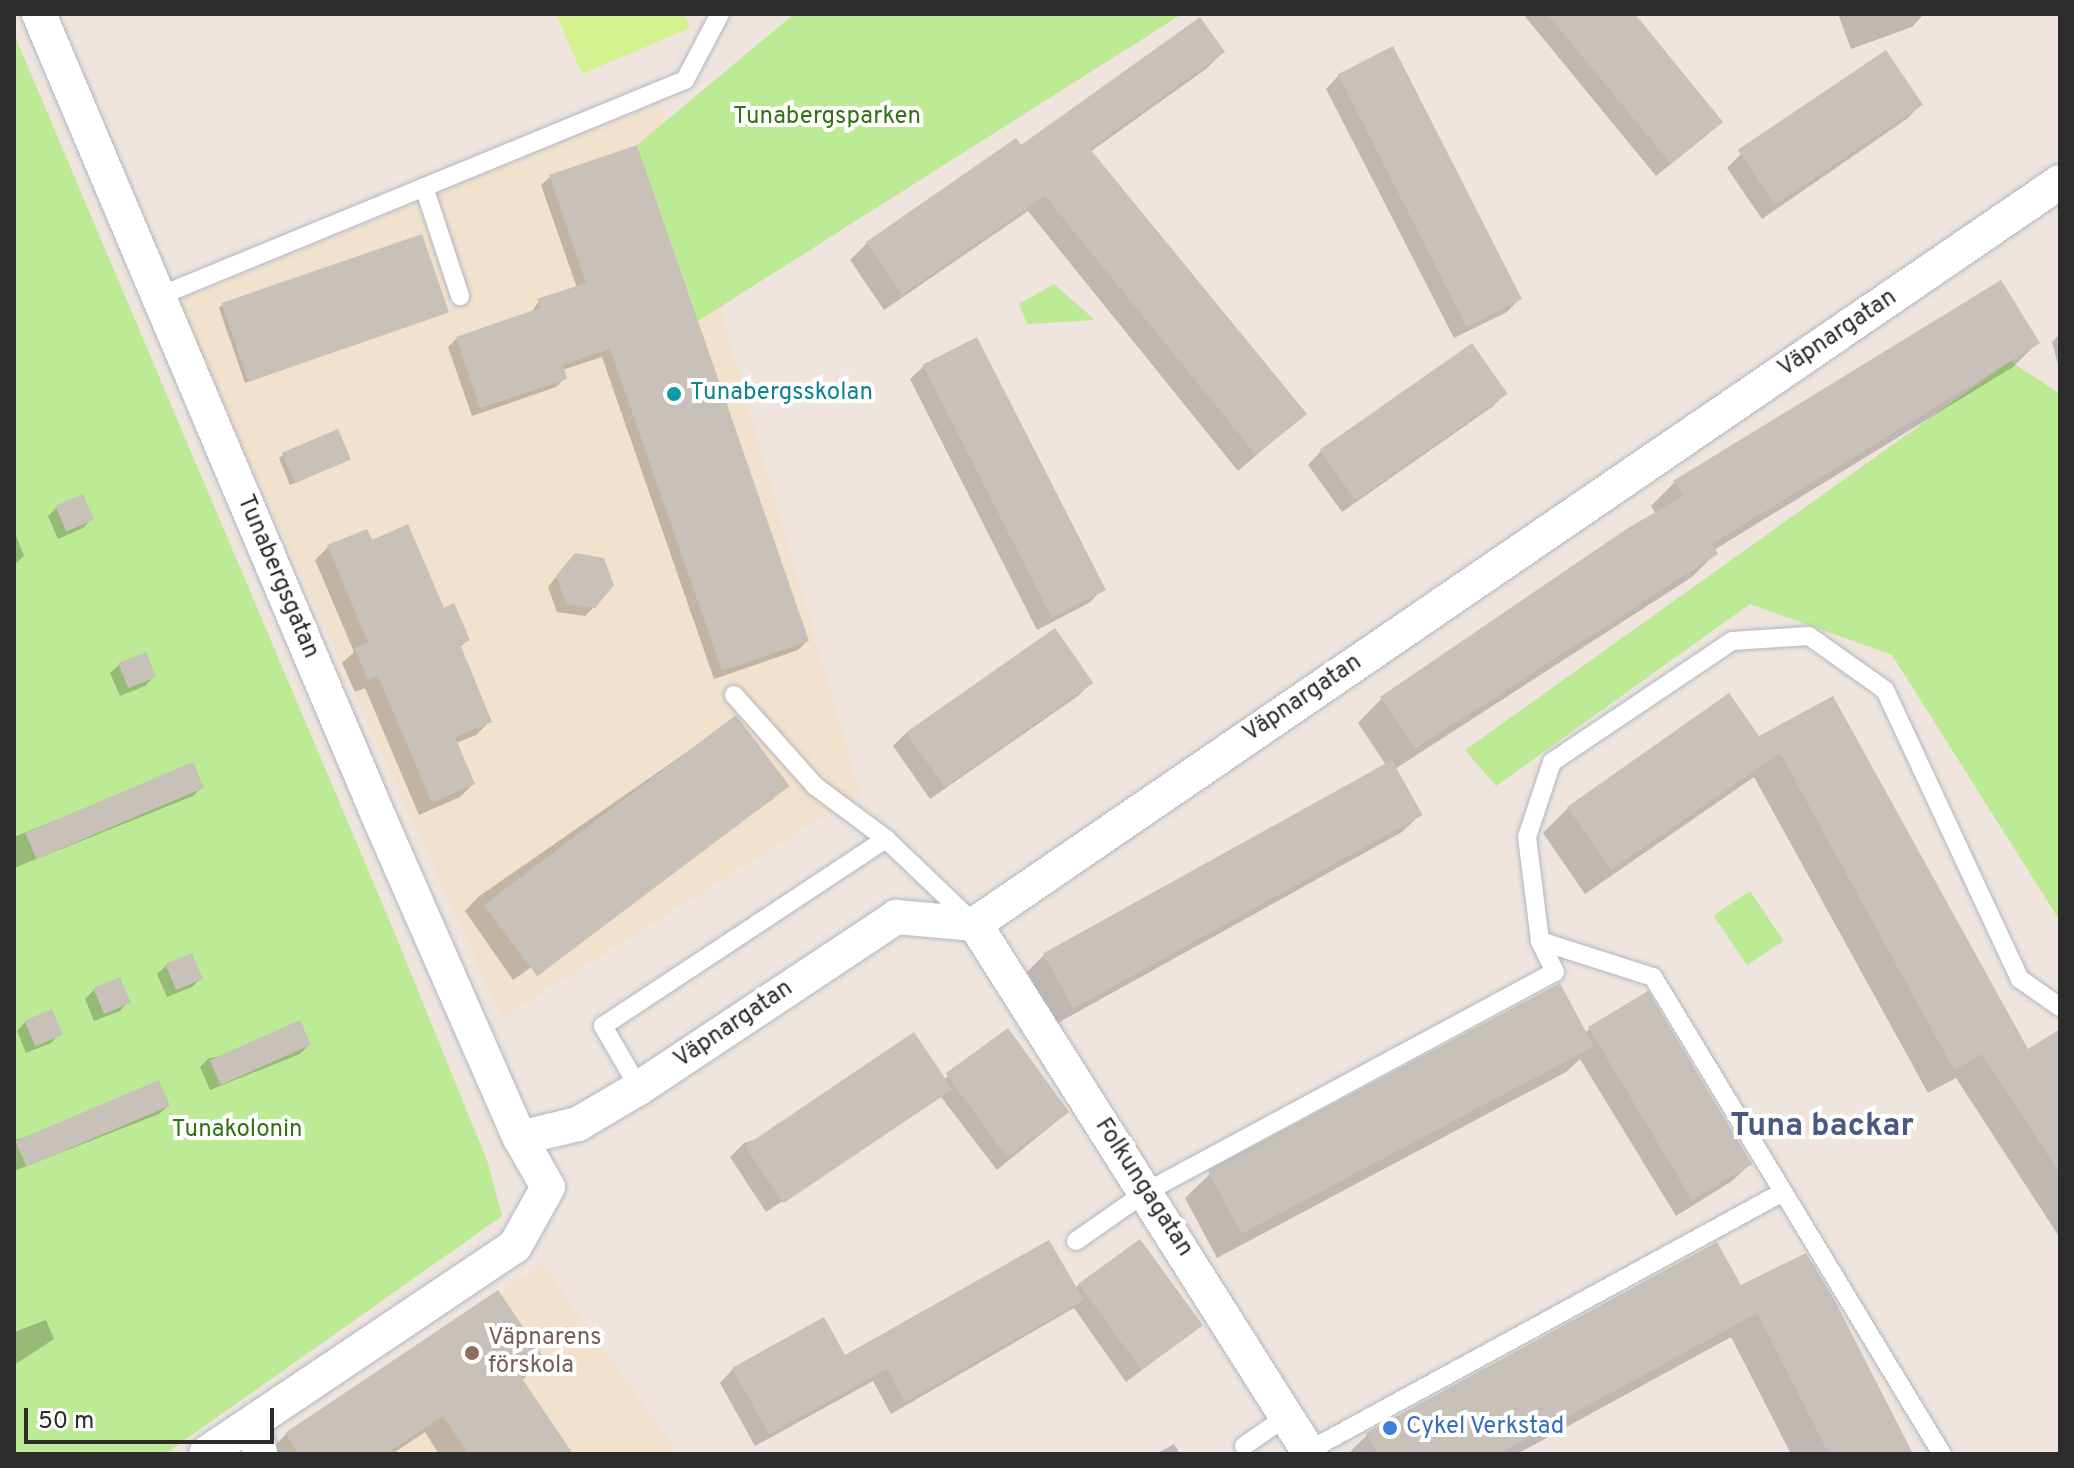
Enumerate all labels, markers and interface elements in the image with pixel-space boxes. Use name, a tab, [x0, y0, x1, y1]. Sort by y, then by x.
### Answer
park label: Tunabergsparken	[733, 104, 921, 132]
street label: Väpnargatan	[1773, 284, 1903, 384]
place label: Tunabergsskolan	[690, 380, 873, 408]
marker: Tunabergsskolan	[665, 385, 683, 403]
street label: Tunabergsgatan	[230, 491, 324, 663]
street label: Väpnargatan	[1238, 649, 1368, 749]
street label: Väpnargatan	[669, 975, 799, 1075]
district label: Tuna backar	[1730, 1108, 1914, 1146]
street label: Folkungagatan	[1088, 1113, 1198, 1263]
park label: Tunakolonin	[171, 1117, 303, 1145]
place label: Väpnarens förskola	[488, 1325, 601, 1381]
marker: Väpnarens förskola	[463, 1344, 481, 1362]
scale bar	[28, 1392, 278, 1442]
text: 50 m	[38, 1407, 94, 1437]
place label: Cykel Verkstad	[1406, 1414, 1565, 1442]
marker: Cykel Verkstad	[1381, 1419, 1399, 1437]

